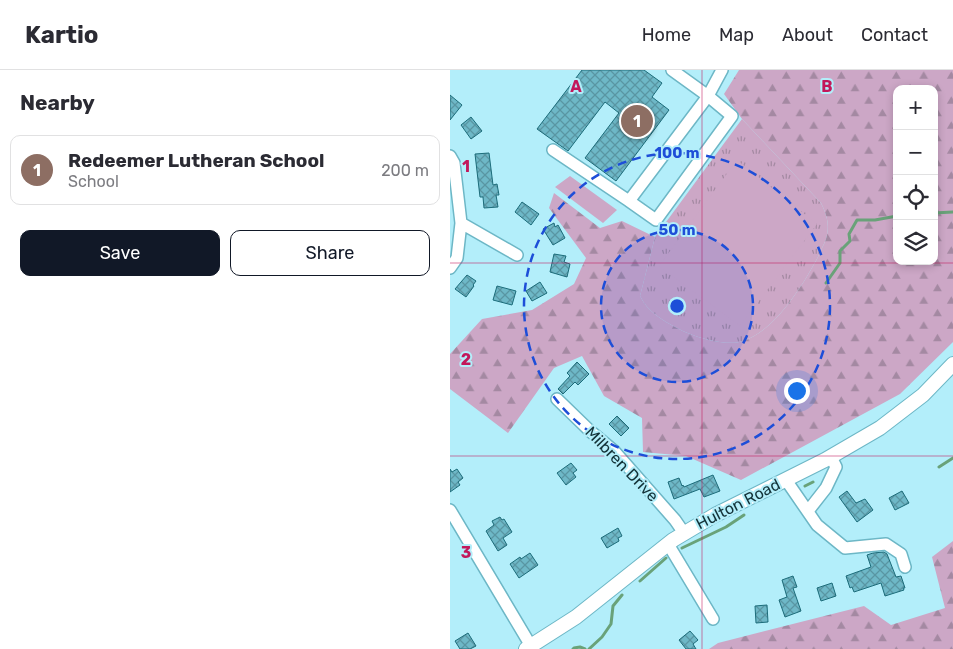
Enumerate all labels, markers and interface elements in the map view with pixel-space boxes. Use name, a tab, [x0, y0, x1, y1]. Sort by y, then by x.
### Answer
text: Kartio	[25, 21, 99, 49]
text: Home	[642, 24, 691, 46]
text: Map	[719, 24, 754, 46]
text: About	[782, 24, 833, 46]
text: Contact	[861, 24, 928, 46]
text: A	[570, 77, 582, 96]
text: B	[821, 77, 833, 96]
map controls	[893, 85, 938, 265]
button: +	[893, 85, 938, 130]
text: Nearby	[20, 90, 95, 115]
pin: 1	[621, 102, 653, 140]
button: −	[893, 130, 938, 175]
text: 100 m	[655, 144, 699, 162]
text: Redeemer Lutheran School	[68, 149, 324, 172]
text: 1	[462, 157, 470, 176]
text: 1	[33, 161, 41, 180]
text: 200 m	[381, 161, 429, 180]
text: School	[68, 172, 119, 191]
button: locate	[893, 175, 938, 220]
button: layers	[893, 220, 938, 265]
text: 50 m	[659, 221, 695, 239]
button: Save	[20, 230, 220, 276]
button: Share	[230, 230, 430, 276]
centre of rings	[668, 297, 686, 315]
text: 2	[461, 350, 471, 369]
your location	[784, 378, 810, 404]
street label: Milbren Drive	[581, 423, 663, 506]
street label: Hulton Road	[693, 475, 783, 533]
text: 3	[461, 543, 471, 562]

